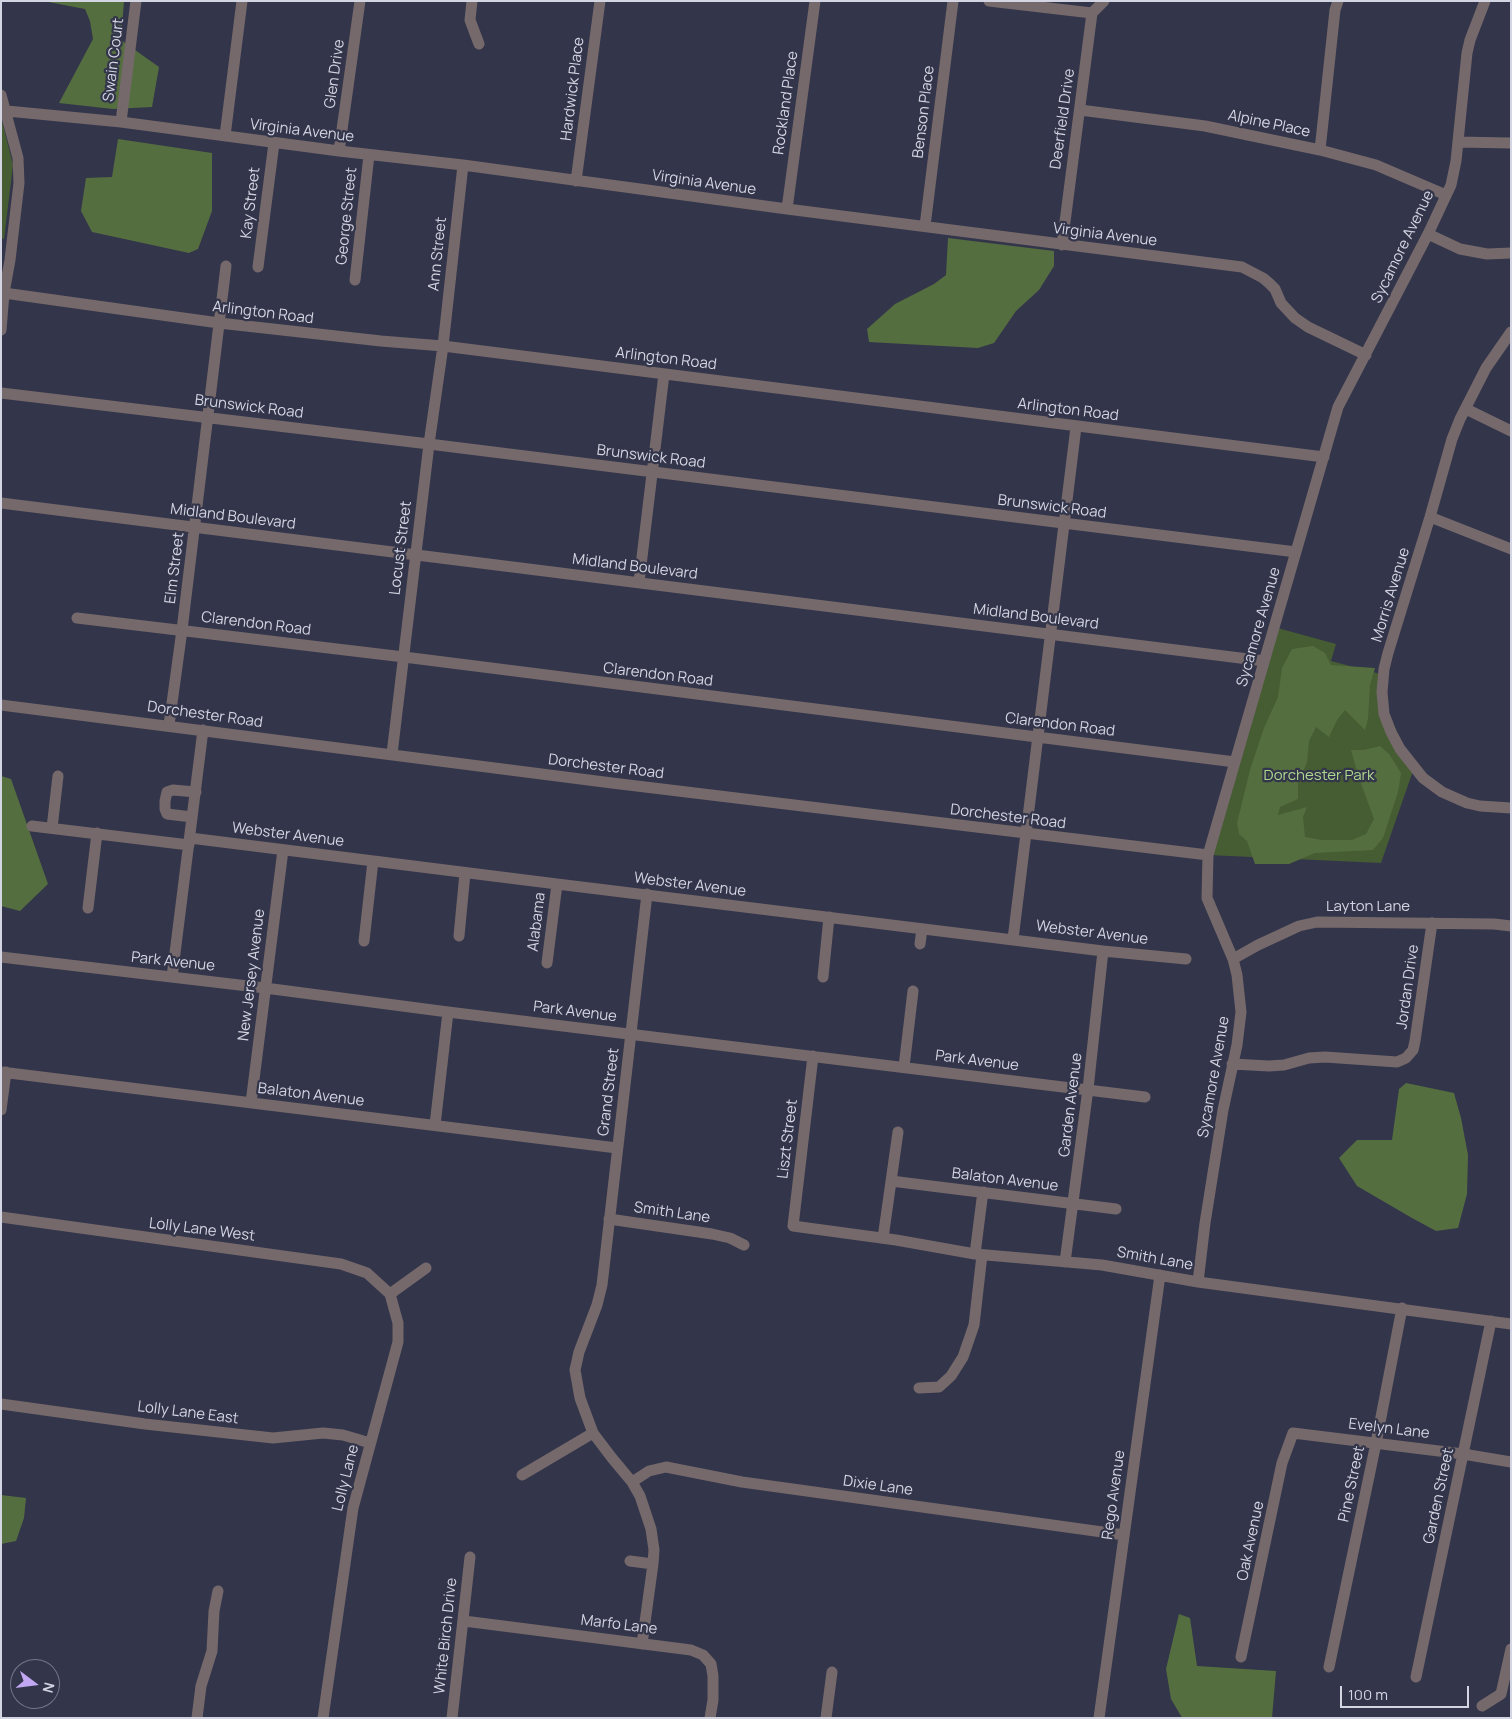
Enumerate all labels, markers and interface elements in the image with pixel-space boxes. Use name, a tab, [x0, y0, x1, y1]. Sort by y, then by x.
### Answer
street label: Swain Court	[100, 17, 128, 103]
street label: Hardwick Place	[558, 36, 588, 142]
street label: Glen Drive	[321, 38, 349, 110]
street label: Rockland Place	[770, 50, 802, 156]
street label: Benson Place	[909, 65, 939, 159]
street label: Deerfield Drive	[1047, 68, 1079, 170]
street label: Alpine Place	[1226, 106, 1312, 142]
street label: Virginia Avenue	[249, 116, 355, 146]
street label: Kay Street	[238, 166, 264, 240]
street label: George Street	[333, 166, 361, 266]
street label: Virginia Avenue	[651, 167, 757, 199]
street label: Sycamore Avenue	[1368, 188, 1438, 306]
street label: Ann Street	[425, 216, 451, 292]
street label: Virginia Avenue	[1052, 220, 1158, 250]
street label: Arlington Road	[211, 298, 315, 328]
street label: Arlington Road	[614, 344, 718, 374]
street label: Brunswick Road	[194, 391, 304, 423]
street label: Arlington Road	[1016, 395, 1120, 425]
street label: Brunswick Road	[596, 441, 706, 473]
street label: Brunswick Road	[997, 491, 1107, 523]
street label: Midland Boulevard	[169, 500, 297, 534]
street label: Locust Street	[386, 500, 416, 596]
street label: Elm Street	[162, 531, 188, 605]
street label: Morris Avenue	[1368, 545, 1414, 645]
street label: Midland Boulevard	[571, 550, 699, 584]
street label: Sycamore Avenue	[1233, 565, 1285, 689]
street label: Midland Boulevard	[972, 600, 1100, 634]
street label: Clarendon Road	[200, 608, 312, 640]
street label: Clarendon Road	[602, 659, 714, 691]
street label: Dorchester Road	[146, 698, 264, 732]
street label: Clarendon Road	[1004, 709, 1116, 741]
street label: Dorchester Road	[547, 751, 665, 783]
park label: Dorchester Park	[1264, 767, 1374, 785]
street label: Dorchester Road	[949, 801, 1067, 833]
street label: Webster Avenue	[231, 819, 345, 851]
street label: Webster Avenue	[633, 869, 747, 901]
street label: Alabama	[524, 891, 550, 953]
street label: Layton Lane	[1326, 898, 1410, 916]
street label: New Jersey Avenue	[235, 908, 269, 1042]
street label: Webster Avenue	[1035, 917, 1149, 949]
street label: Jordan Drive	[1393, 944, 1423, 1030]
street label: Park Avenue	[130, 949, 216, 975]
street label: Park Avenue	[532, 998, 618, 1026]
street label: Sycamore Avenue	[1194, 1015, 1234, 1139]
street label: Grand Street	[595, 1047, 623, 1137]
street label: Park Avenue	[934, 1047, 1020, 1075]
street label: Garden Avenue	[1056, 1052, 1086, 1158]
street label: Balaton Avenue	[257, 1080, 365, 1110]
street label: Liszt Street	[774, 1098, 802, 1180]
street label: Balaton Avenue	[951, 1165, 1059, 1195]
street label: Smith Lane	[633, 1199, 711, 1227]
street label: Lolly Lane West	[148, 1215, 256, 1245]
street label: Smith Lane	[1116, 1243, 1194, 1275]
street label: Lolly Lane East	[136, 1398, 240, 1428]
street label: Evelyn Lane	[1347, 1415, 1431, 1443]
street label: Lolly Lane	[329, 1443, 363, 1513]
street label: Pine Street	[1335, 1444, 1369, 1524]
street label: Garden Street	[1420, 1446, 1458, 1546]
street label: Rego Avenue	[1099, 1449, 1129, 1541]
street label: Dixie Lane	[842, 1472, 914, 1500]
street label: Oak Avenue	[1234, 1500, 1268, 1582]
street label: White Birch Drive	[431, 1577, 461, 1695]
street label: Marfo Lane	[580, 1611, 658, 1639]
north arrow	[10, 1659, 60, 1709]
scale bar	[1342, 1676, 1471, 1708]
text: N	[39, 1680, 59, 1695]
text: 100 m	[1348, 1684, 1388, 1705]

